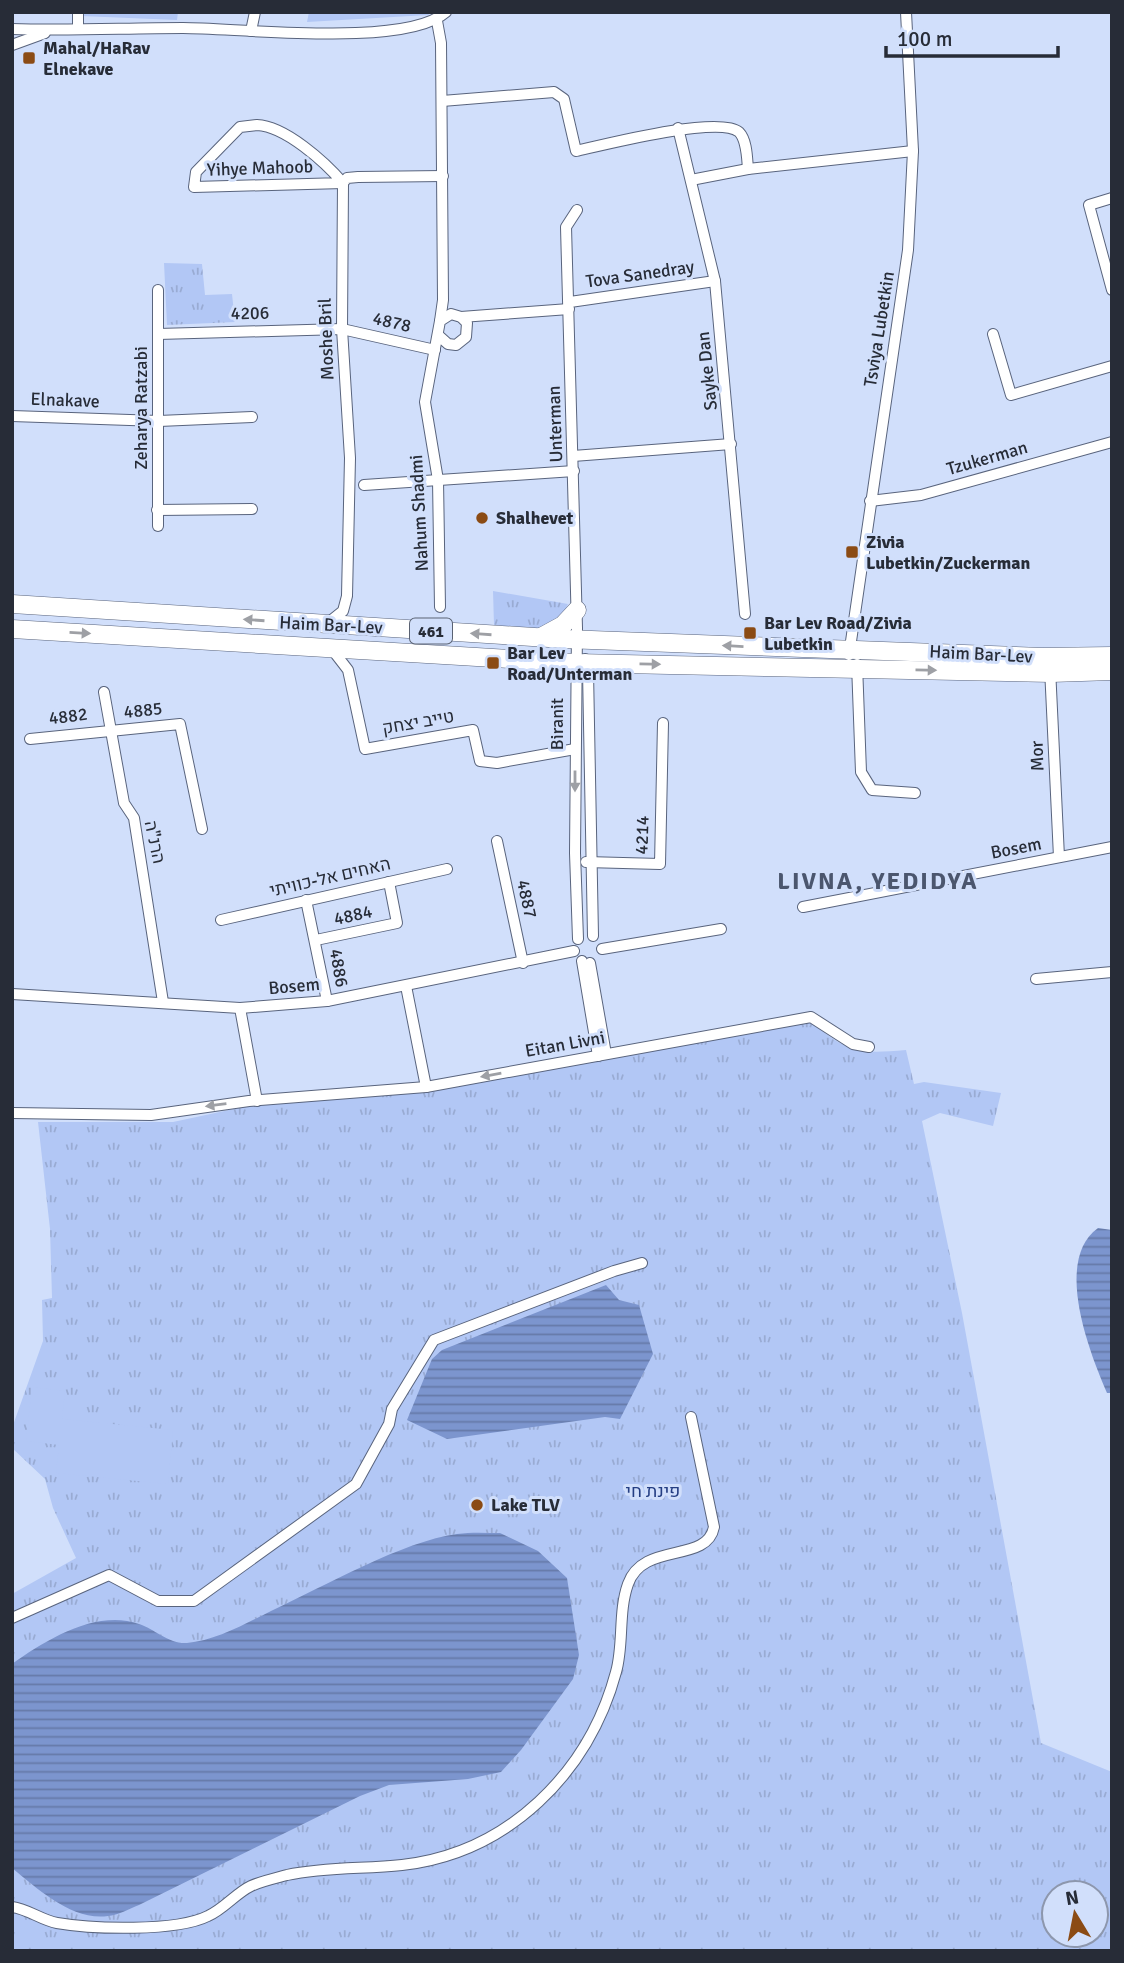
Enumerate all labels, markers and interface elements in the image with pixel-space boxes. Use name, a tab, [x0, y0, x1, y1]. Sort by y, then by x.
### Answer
scale bar	[886, 14, 1058, 58]
text: 100 m	[897, 26, 952, 52]
place label: Mahal/HaRav Elnekave	[43, 37, 151, 80]
marker: Mahal/HaRav Elnekave	[21, 50, 37, 66]
street label: Yihye Mahoob	[207, 155, 313, 181]
street label: Tova Sanedray	[584, 255, 696, 292]
street label: Tsviya Lubetkin	[859, 270, 899, 388]
street label: Moshe Bril	[314, 298, 338, 380]
street label: 4206	[230, 302, 270, 324]
street label: 4878	[371, 307, 413, 337]
street label: Sayke Dan	[692, 330, 722, 412]
street label: Zeharya Ratzabi	[130, 346, 152, 470]
street label: Unterman	[543, 385, 567, 463]
street label: Elnakave	[30, 388, 100, 412]
street label: Tzukerman	[944, 436, 1030, 480]
street label: Nahum Shadmi	[405, 454, 433, 572]
place label: Shalhevet	[496, 507, 574, 529]
marker: Shalhevet	[474, 510, 490, 526]
place label: Zivia Lubetkin/Zuckerman	[866, 531, 1031, 574]
marker: Zivia Lubetkin/Zuckerman	[844, 544, 860, 560]
street label: Haim Bar-Lev	[279, 611, 384, 639]
place label: Bar Lev Road/Zivia Lubetkin	[764, 612, 912, 655]
one-way arrow	[243, 614, 265, 625]
road number: 461	[410, 618, 452, 644]
marker: Bar Lev Road/Zivia Lubetkin	[742, 625, 758, 641]
one-way arrow	[70, 628, 92, 639]
one-way arrow	[470, 628, 492, 639]
street label: Haim Bar-Lev	[929, 640, 1034, 668]
one-way arrow	[722, 641, 744, 652]
place label: Bar Lev Road/Unterman	[507, 642, 633, 685]
marker: Bar Lev Road/Unterman	[485, 655, 501, 671]
one-way arrow	[639, 658, 661, 670]
one-way arrow	[916, 665, 938, 676]
street label: 4885	[123, 697, 163, 723]
street label: Biranit	[546, 698, 568, 750]
street label: 4882	[47, 703, 89, 729]
street label: טייב יצחק	[380, 705, 456, 739]
street label: Mor	[1025, 740, 1049, 772]
one-way arrow	[569, 771, 581, 793]
street label: 4214	[630, 815, 654, 855]
street label: הרנ"ה	[140, 818, 170, 866]
street label: Bosem	[989, 832, 1043, 864]
street label: האחים אל-כוויתי	[267, 852, 393, 902]
district label: LIVNA, YEDIDYA	[777, 866, 979, 896]
street label: 4887	[512, 878, 542, 920]
street label: 4884	[332, 900, 375, 930]
street label: 4886	[325, 947, 353, 989]
street label: Bosem	[267, 973, 321, 999]
street label: Eitan Livni	[523, 1026, 607, 1062]
one-way arrow	[480, 1070, 502, 1081]
one-way arrow	[205, 1100, 227, 1111]
park label: פינת חי	[626, 1480, 680, 1502]
place label: Lake TLV	[491, 1494, 560, 1516]
marker: Lake TLV	[469, 1497, 485, 1513]
north arrow	[1040, 1879, 1110, 1949]
text: N	[1064, 1885, 1081, 1911]

